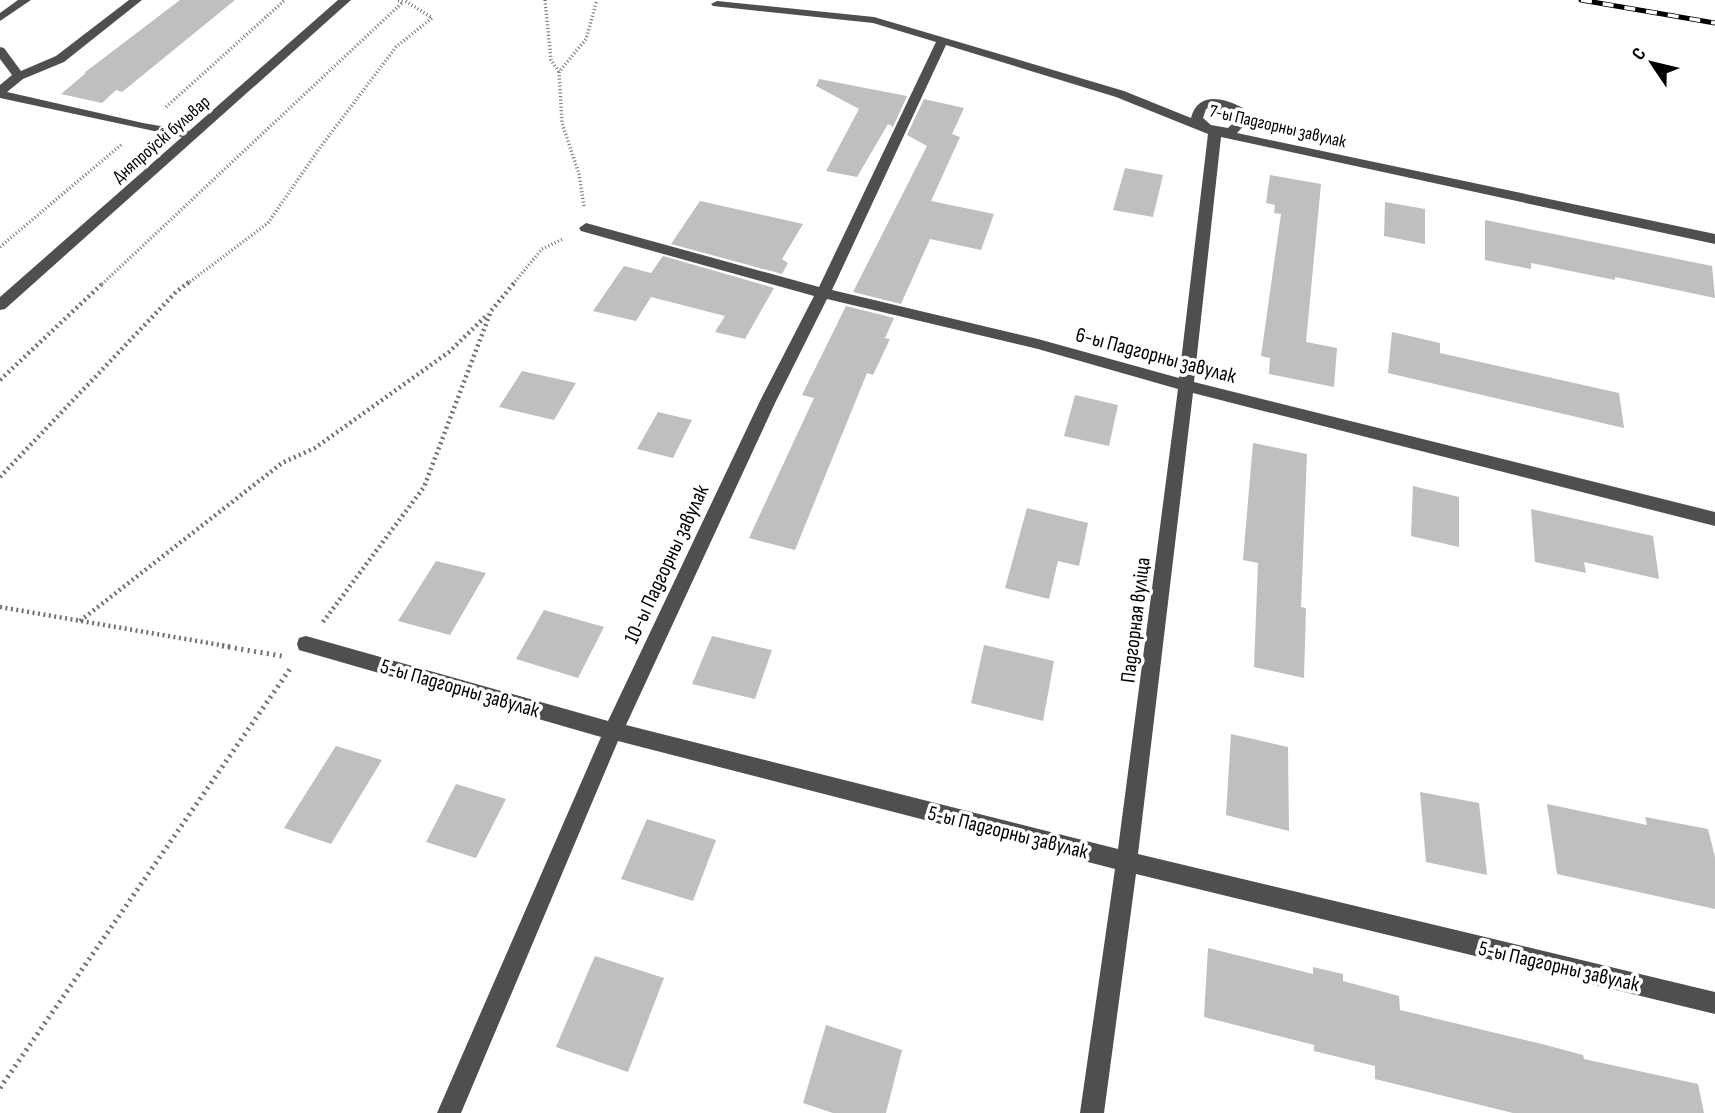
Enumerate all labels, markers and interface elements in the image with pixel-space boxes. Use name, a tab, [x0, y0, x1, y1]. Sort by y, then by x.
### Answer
north arrow	[1617, 28, 1687, 98]
text: С	[1627, 43, 1652, 65]
street label: Дняпроўскі бульвар	[108, 91, 214, 187]
street label: 7-ы Падгорны завулак	[1207, 101, 1349, 152]
street label: 6-ы Падгорны завулак	[1073, 322, 1239, 389]
street label: 10-ы Падгорны завулак	[619, 481, 714, 648]
street label: Падгорная вуліца	[1115, 556, 1156, 684]
street label: 5-ы Падгорны завулак	[378, 654, 542, 723]
street label: 5-ы Падгорны завулак	[925, 801, 1091, 864]
street label: 5-ы Падгорны завулак	[1476, 936, 1642, 997]

